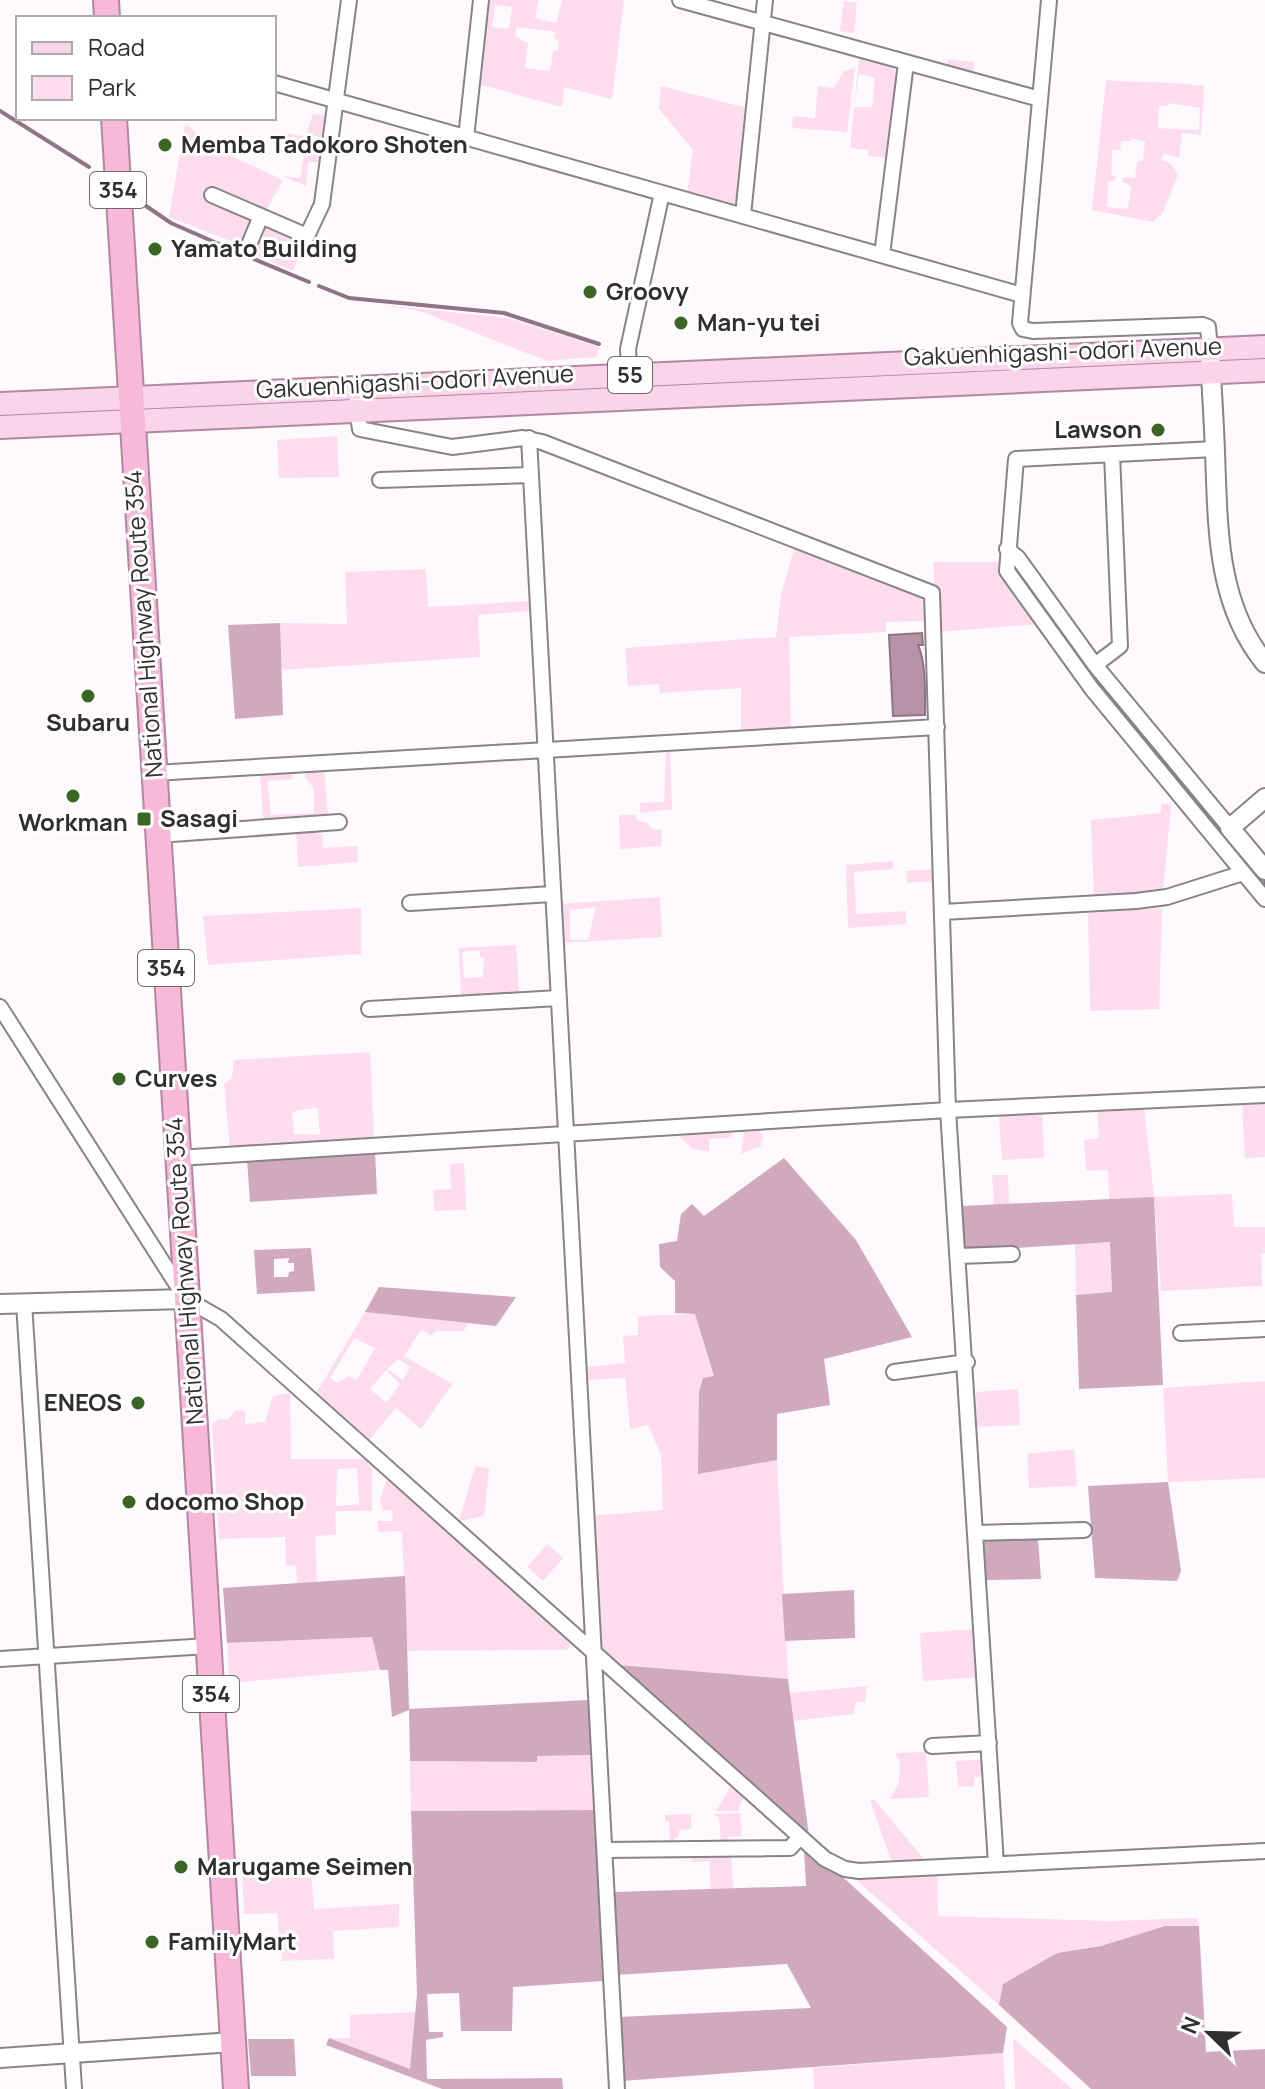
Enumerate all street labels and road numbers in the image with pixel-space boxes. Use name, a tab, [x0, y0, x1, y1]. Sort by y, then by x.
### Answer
road number: 354	[90, 172, 146, 208]
street label: Gakuenhigashi-odori Avenue	[903, 328, 1222, 373]
street label: Gakuenhigashi-odori Avenue	[255, 356, 575, 405]
road number: 55	[608, 357, 652, 393]
street label: National Highway Route 354	[115, 469, 170, 779]
road number: 354	[138, 950, 194, 986]
street label: National Highway Route 354	[156, 1116, 211, 1426]
road number: 354	[183, 1676, 239, 1712]

